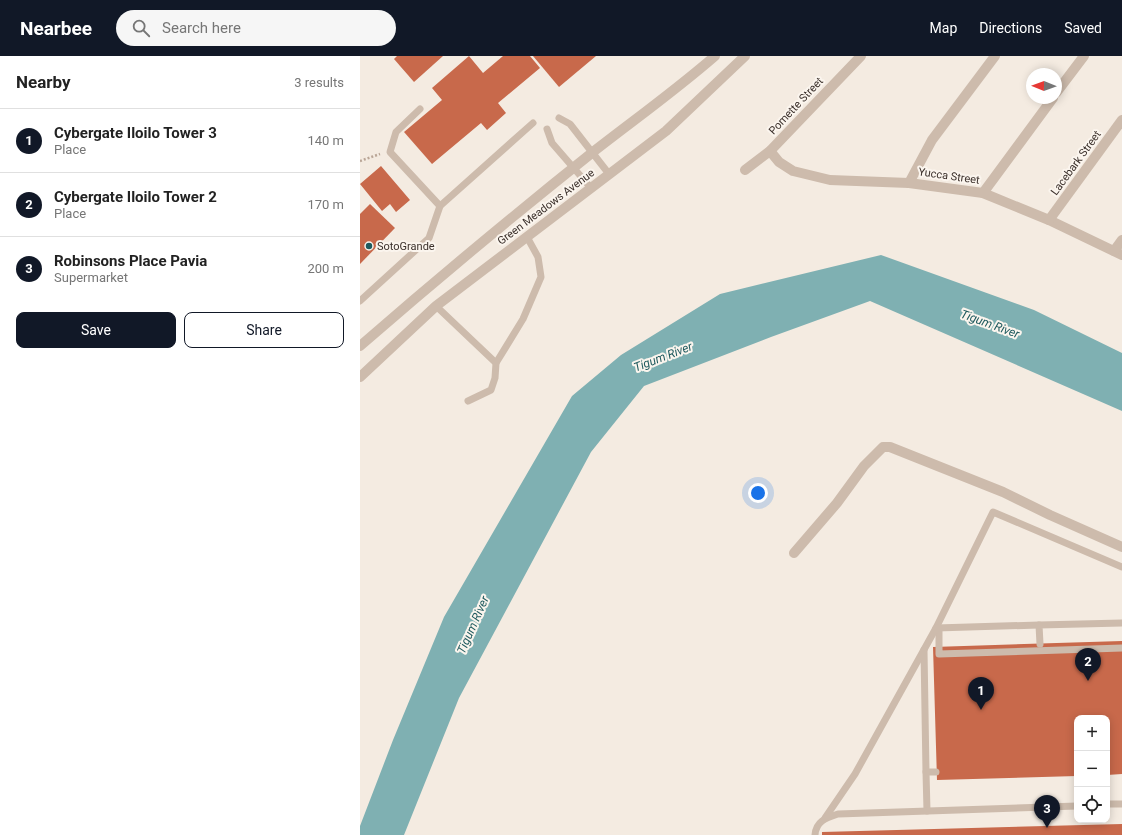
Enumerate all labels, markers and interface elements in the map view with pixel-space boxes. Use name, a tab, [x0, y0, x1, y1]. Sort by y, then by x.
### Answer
search box	[116, 10, 396, 46]
text: Nearbee	[20, 17, 92, 40]
icon: search	[130, 17, 152, 39]
text: Search here	[162, 19, 241, 37]
text: Map	[930, 20, 957, 36]
text: Directions	[979, 20, 1042, 36]
text: Saved	[1064, 20, 1102, 36]
north arrow	[1026, 68, 1062, 104]
text: Nearby	[16, 72, 71, 92]
street label: Pomette Street	[766, 74, 826, 137]
text: 3 results	[294, 75, 344, 90]
text: Cybergate Iloilo Tower 3	[54, 124, 217, 142]
street label: Lacebark Street	[1048, 128, 1104, 198]
text: 1	[25, 133, 33, 148]
text: 140 m	[307, 133, 344, 148]
text: Place	[54, 142, 86, 157]
street label: Yucca Street	[918, 165, 981, 187]
street label: Green Meadows Avenue	[495, 166, 597, 248]
text: Cybergate Iloilo Tower 2	[54, 188, 217, 206]
text: 2	[25, 197, 33, 212]
text: 170 m	[307, 197, 344, 212]
text: Place	[54, 206, 86, 221]
place label: SotoGrande	[377, 240, 435, 253]
marker: SotoGrande	[364, 241, 374, 251]
text: Robinsons Place Pavia	[54, 252, 207, 270]
text: 3	[25, 261, 33, 276]
text: 200 m	[307, 261, 344, 276]
text: Supermarket	[54, 270, 128, 285]
water label: Tigum River	[959, 307, 1022, 341]
button: Save	[16, 312, 176, 348]
button: Share	[184, 312, 344, 348]
water label: Tigum River	[632, 339, 695, 375]
your location	[748, 483, 768, 503]
water label: Tigum River	[454, 593, 492, 656]
pin: 2	[1075, 648, 1101, 681]
pin: 1	[968, 677, 994, 710]
map controls	[1074, 715, 1110, 823]
button: +	[1074, 715, 1110, 751]
button: −	[1074, 751, 1110, 787]
button: locate	[1074, 787, 1110, 823]
pin: 3	[1034, 795, 1060, 828]

